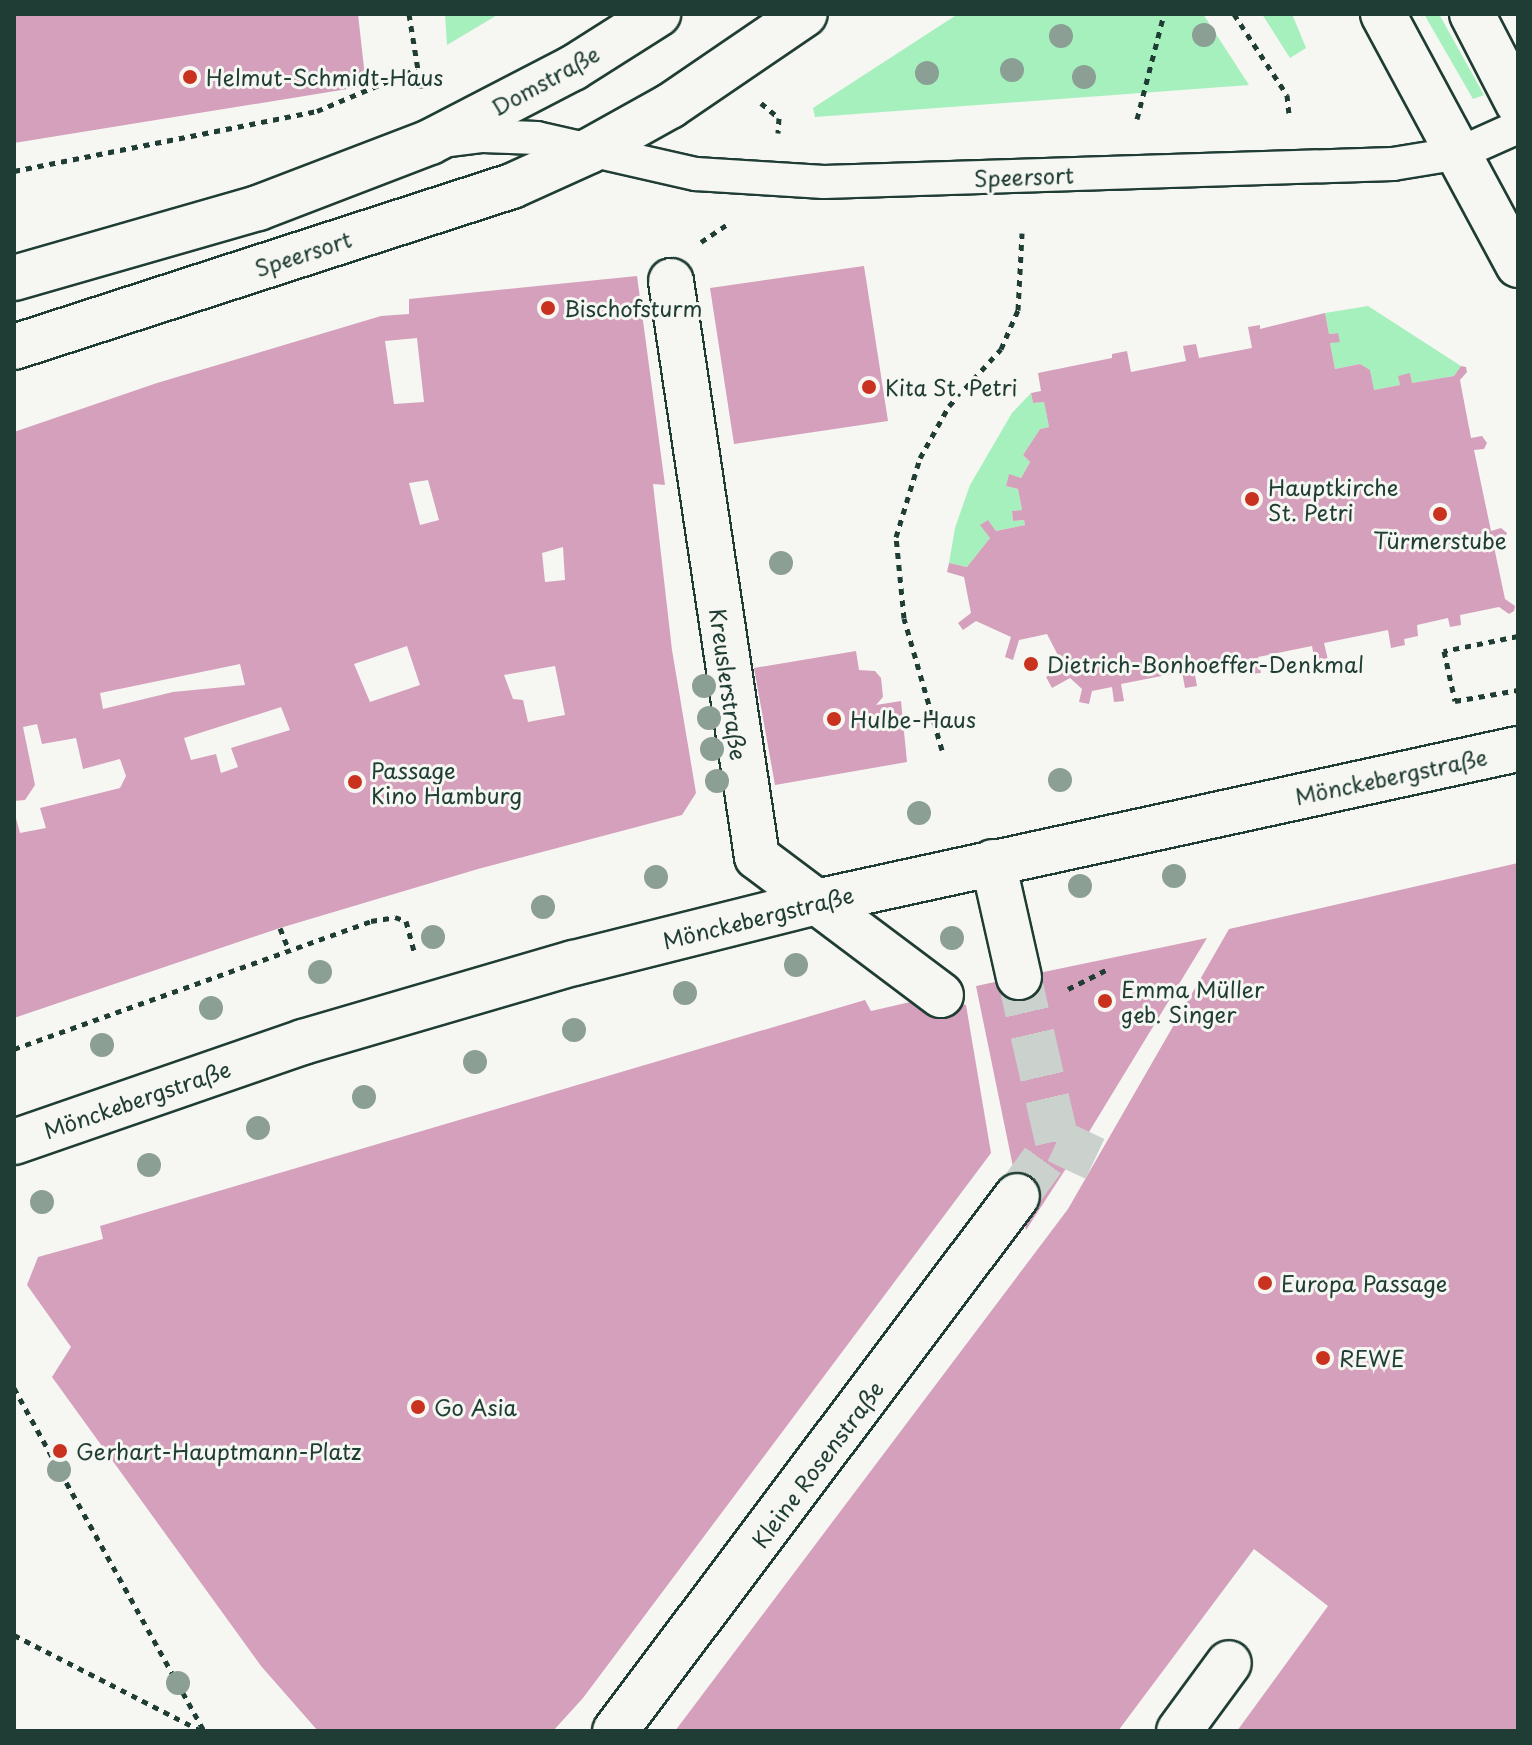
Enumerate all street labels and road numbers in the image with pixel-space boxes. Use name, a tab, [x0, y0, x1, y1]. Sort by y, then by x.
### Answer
street label: Domstraße	[486, 40, 604, 120]
street label: Speersort	[974, 161, 1074, 191]
street label: Speersort	[251, 225, 355, 281]
street label: Kreuslerstraße	[705, 606, 753, 762]
street label: Mönckebergstraße	[1292, 743, 1490, 809]
street label: Mönckebergstraße	[660, 881, 856, 953]
street label: Mönckebergstraße	[40, 1055, 234, 1143]
street label: Kleine Rosenstraße	[746, 1375, 888, 1553]

